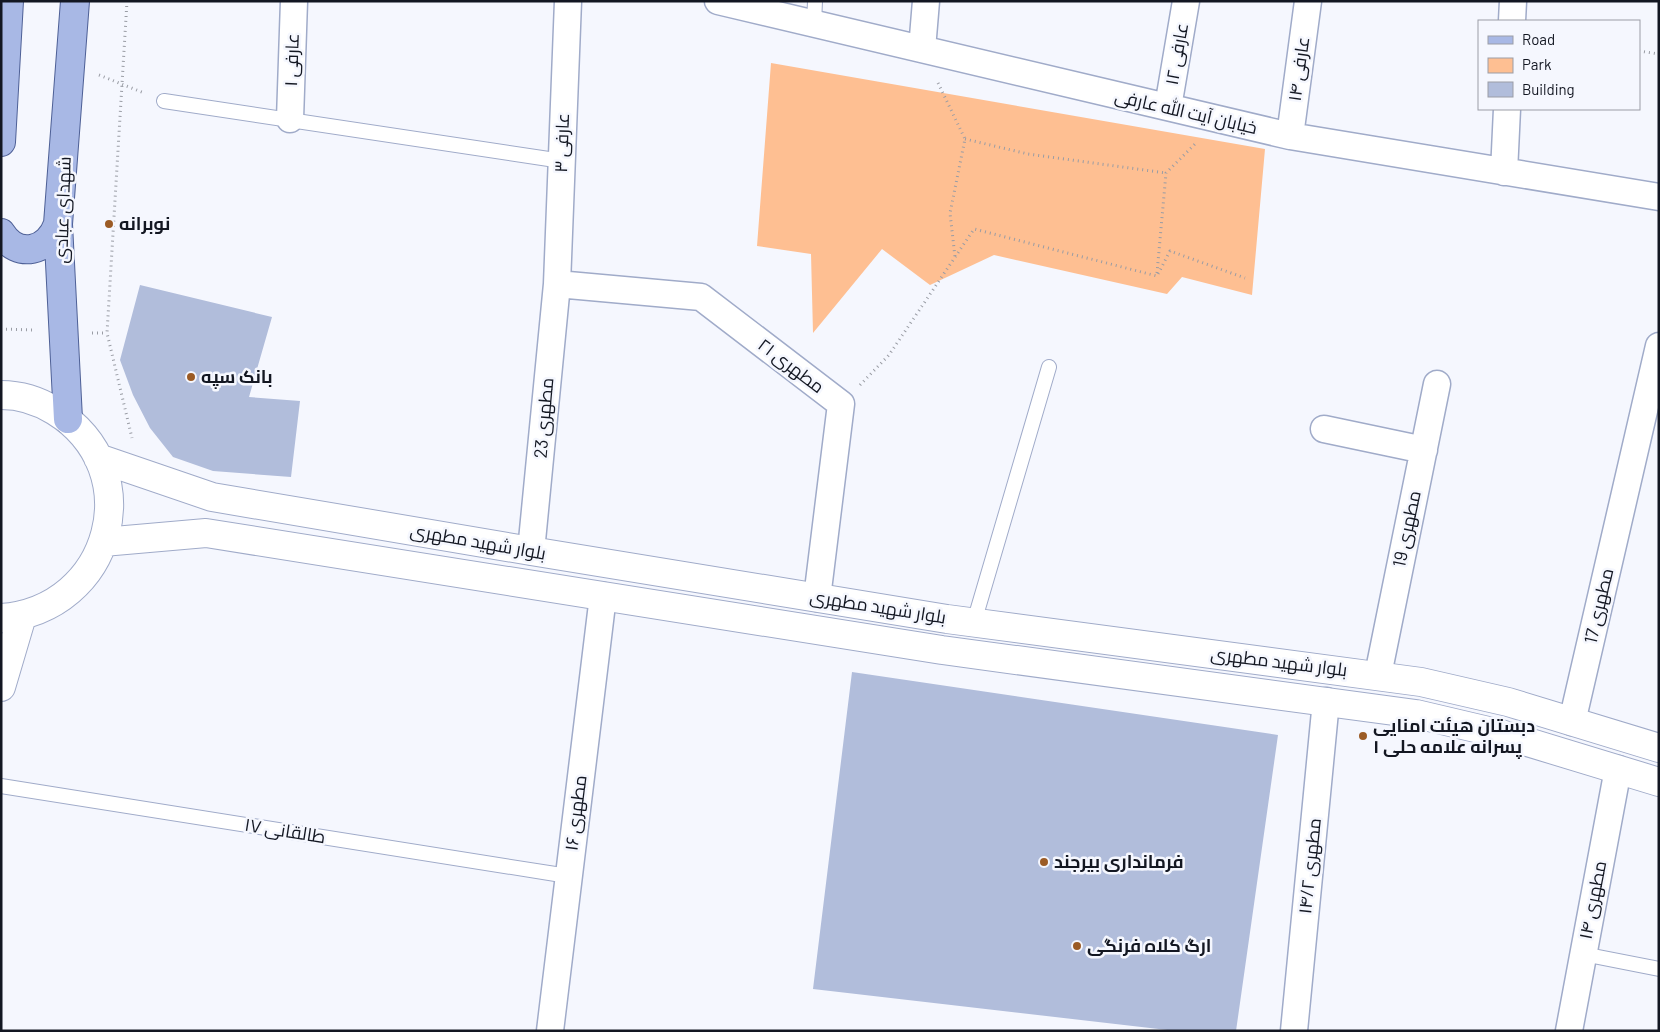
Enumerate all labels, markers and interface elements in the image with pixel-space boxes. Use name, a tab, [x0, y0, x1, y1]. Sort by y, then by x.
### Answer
legend	[1478, 20, 1640, 110]
street label: عارفی ۱۲	[1160, 21, 1193, 87]
text: Road	[1522, 30, 1555, 48]
street label: عارفی ۱	[279, 33, 304, 87]
street label: عارفی ۱۴	[1283, 35, 1314, 103]
text: Park	[1522, 55, 1552, 73]
text: Building	[1522, 80, 1575, 98]
street label: خیابان آیت الله عارفی	[1113, 84, 1260, 139]
street label: عارفی ۳	[549, 113, 574, 173]
street label: شهدای عبادی	[49, 156, 76, 264]
place label: نوبرانه	[119, 212, 170, 235]
marker: نوبرانه	[103, 218, 115, 230]
street label: مطهری ۲۱	[754, 333, 829, 398]
place label: بانک سپه	[201, 365, 273, 389]
marker: بانک سپه	[185, 371, 197, 383]
street label: مطهری 23	[529, 377, 558, 459]
street label: مطهری 19	[1387, 488, 1426, 569]
street label: بلوار شهید مطهری	[408, 518, 548, 565]
street label: مطهری 17	[1579, 566, 1618, 646]
street label: بلوار شهید مطهری	[808, 584, 948, 629]
street label: بلوار شهید مطهری	[1209, 642, 1349, 681]
place label: دبستان هیئت امنایی پسرانه علامه حلی ۱	[1373, 714, 1535, 759]
marker: دبستان هیئت امنایی پسرانه علامه حلی ۱	[1357, 730, 1369, 742]
street label: مطهری ۱۶	[559, 774, 592, 852]
street label: طالقانی ۱۷	[243, 813, 327, 848]
street label: مطهری ۱۴/۲	[1293, 817, 1326, 915]
place label: فرمانداری بیرجند	[1054, 850, 1184, 873]
marker: فرمانداری بیرجند	[1038, 856, 1050, 868]
street label: مطهری ۱۴	[1574, 859, 1611, 941]
place label: ارگ کلاه فرنگی	[1087, 934, 1211, 957]
marker: ارگ کلاه فرنگی	[1071, 940, 1083, 952]

